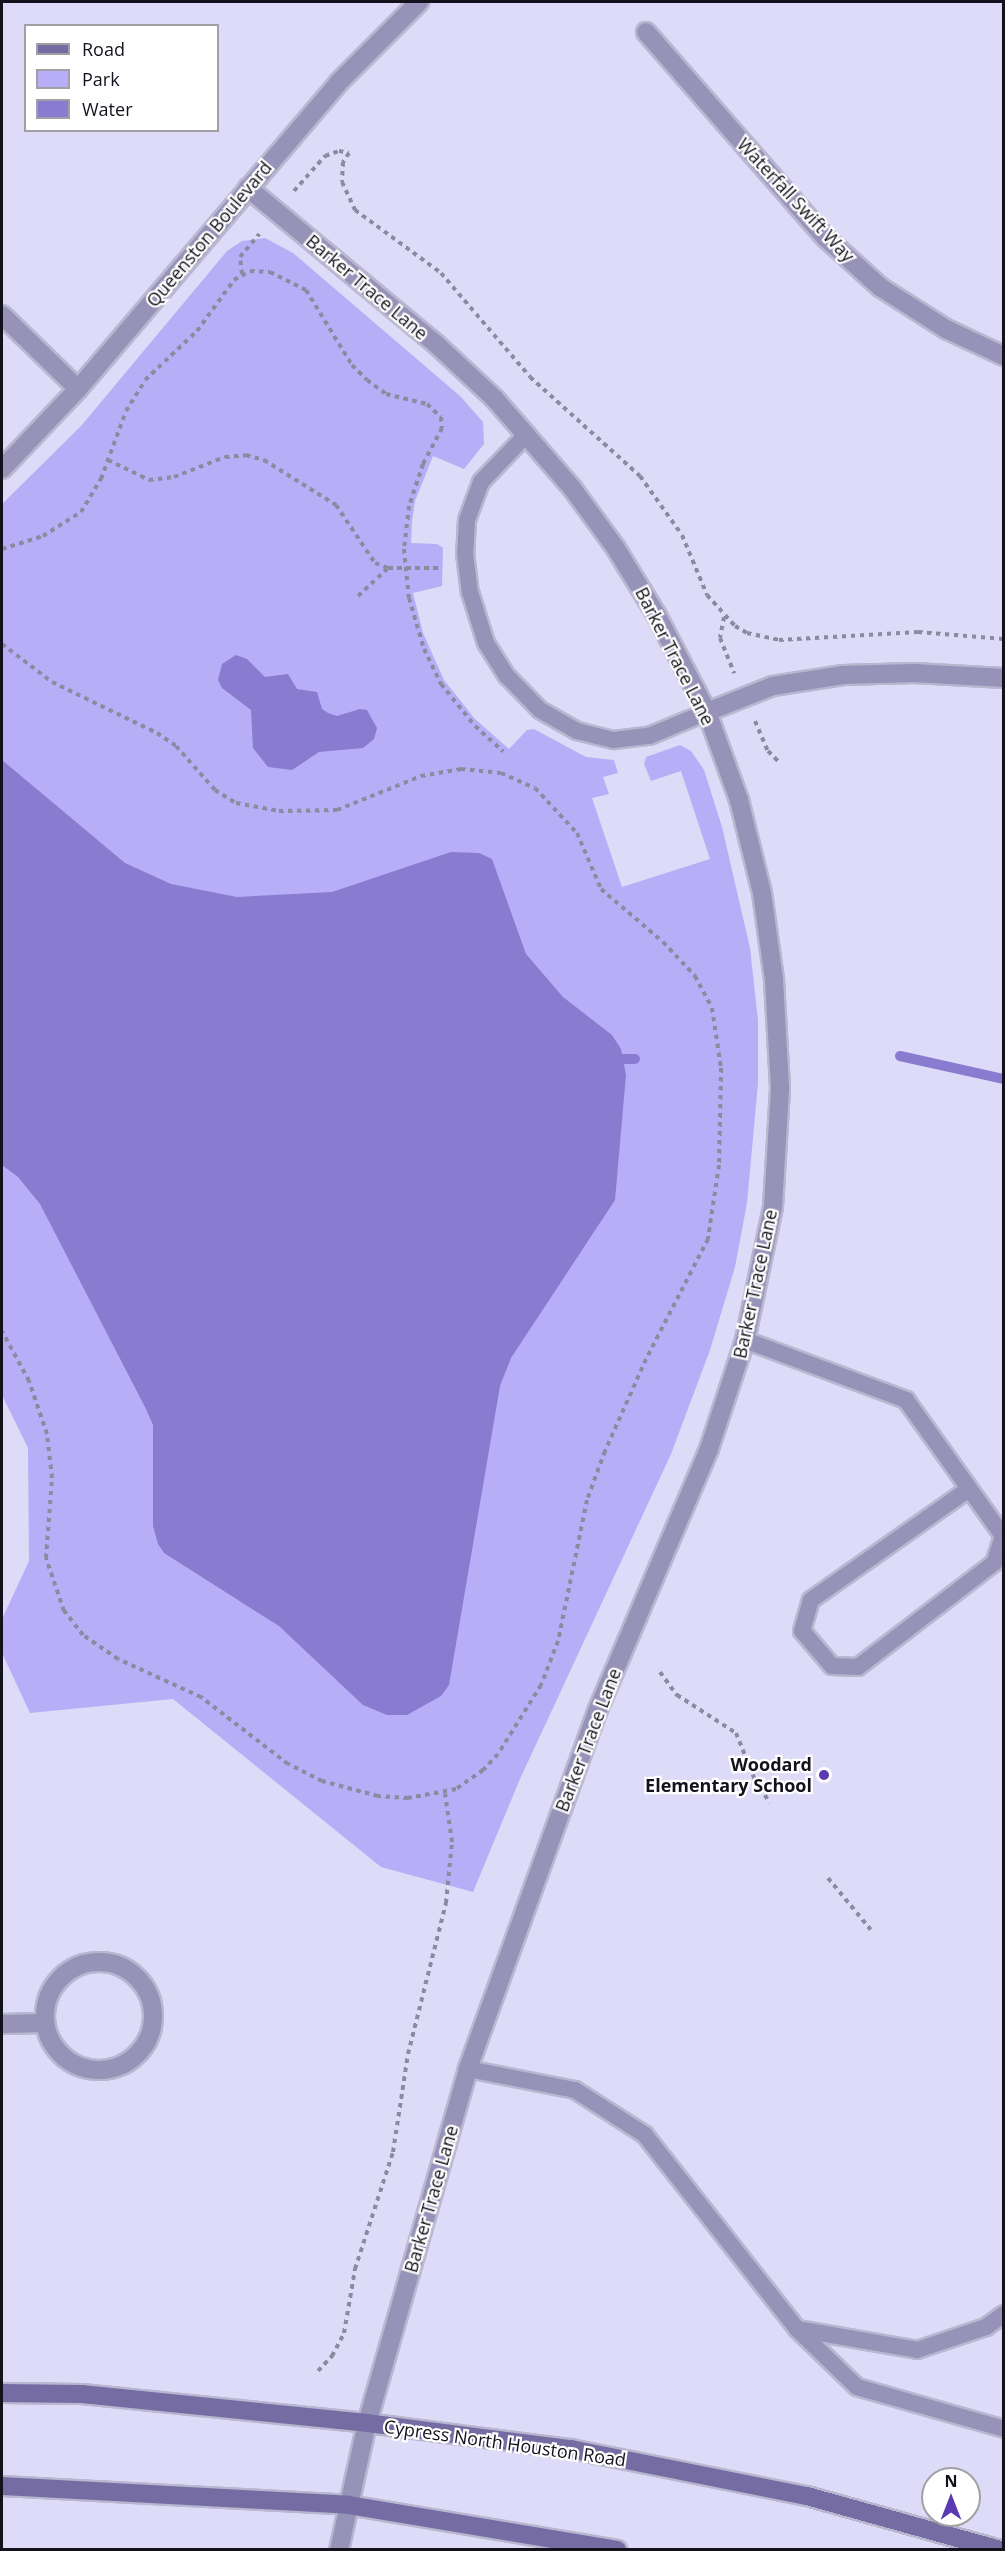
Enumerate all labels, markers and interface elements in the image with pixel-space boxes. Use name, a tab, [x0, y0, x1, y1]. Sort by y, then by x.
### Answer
legend	[24, 24, 219, 132]
text: Road	[82, 37, 125, 61]
text: Park	[82, 67, 120, 91]
text: Water	[82, 97, 133, 121]
street label: Waterfall Swift Way	[733, 134, 859, 266]
street label: Queenston Boulevard	[142, 157, 276, 311]
street label: Barker Trace Lane	[302, 230, 432, 344]
street label: Barker Trace Lane	[631, 583, 719, 729]
street label: Barker Trace Lane	[729, 1208, 781, 1360]
street label: Barker Trace Lane	[551, 1665, 625, 1815]
place label: Woodard Elementary School	[645, 1754, 812, 1796]
marker: Woodard Elementary School	[817, 1768, 831, 1782]
street label: Barker Trace Lane	[400, 2123, 462, 2275]
street label: Cypress North Houston Road	[383, 2415, 627, 2471]
north arrow	[921, 2467, 981, 2527]
text: N	[944, 2470, 958, 2492]

